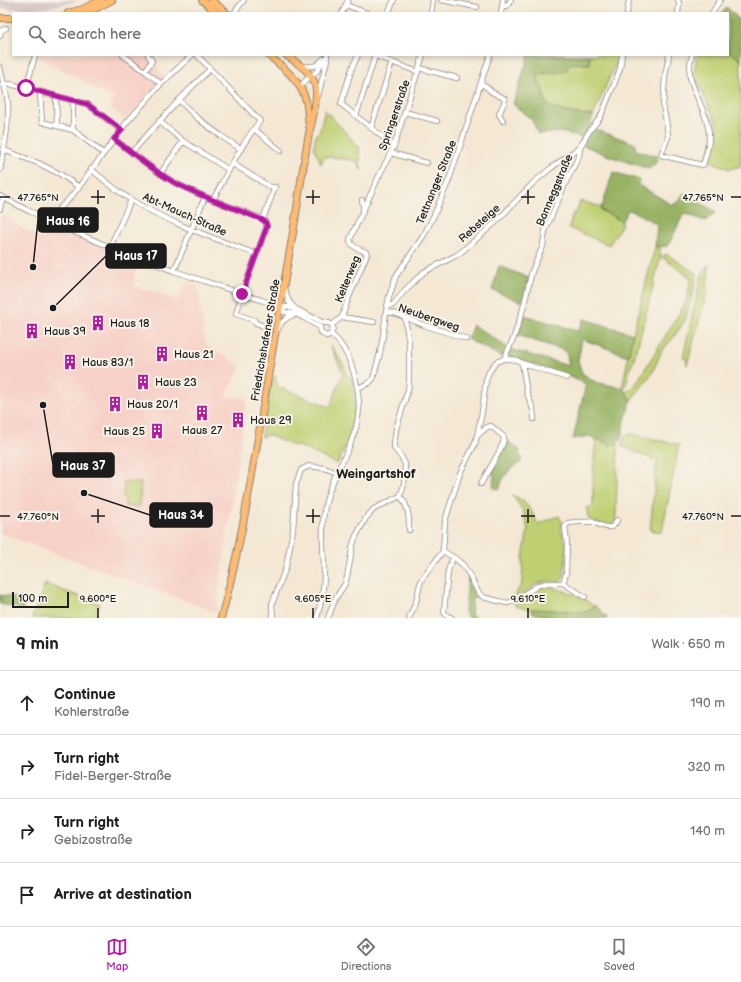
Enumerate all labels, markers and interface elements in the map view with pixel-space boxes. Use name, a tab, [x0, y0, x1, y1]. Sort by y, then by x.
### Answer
search box	[12, 12, 729, 56]
icon: search	[26, 23, 48, 45]
text: Search here	[58, 25, 141, 44]
street label: Springerstraße	[376, 78, 413, 152]
route start	[17, 79, 35, 97]
street label: Tettnanger Straße	[414, 138, 459, 226]
street label: Banneggstraße	[533, 152, 576, 228]
street label: Abt-Mauch-Straße	[141, 190, 229, 239]
text: 47.765°N	[17, 192, 59, 204]
text: 47.765°N	[682, 192, 724, 204]
street label: Rebsteige	[456, 201, 503, 245]
callout: Haus 16	[38, 208, 98, 232]
text: Haus 16	[46, 214, 90, 229]
callout: Haus 17	[106, 244, 166, 268]
text: Haus 17	[114, 249, 158, 264]
street label: Kelterweg	[332, 254, 363, 305]
street label: Friedrichshafener Straße	[248, 278, 283, 402]
route end	[233, 285, 251, 303]
street label: Neubergweg	[397, 301, 461, 334]
building icon: Haus 18	[89, 314, 107, 332]
place label: Haus 18	[110, 317, 149, 330]
building icon: Haus 39	[23, 322, 41, 340]
place label: Haus 39	[44, 325, 86, 338]
building icon: Haus 21	[153, 345, 171, 363]
place label: Haus 21	[174, 348, 213, 361]
building icon: Haus 83/1	[61, 353, 79, 371]
place label: Haus 83/1	[82, 356, 133, 369]
building icon: Haus 23	[134, 373, 152, 391]
place label: Haus 23	[155, 376, 197, 389]
building icon: Haus 20/1	[106, 395, 124, 413]
place label: Haus 20/1	[127, 398, 178, 411]
building icon: Haus 27	[193, 404, 211, 422]
building icon: Haus 29	[229, 411, 247, 429]
place label: Haus 29	[250, 414, 292, 427]
building icon: Haus 25	[148, 422, 166, 440]
place label: Haus 27	[182, 424, 223, 437]
place label: Haus 25	[103, 425, 145, 438]
callout: Haus 37	[53, 453, 114, 477]
text: Haus 37	[60, 459, 106, 474]
district label: Weingartshof	[336, 466, 417, 482]
callout: Haus 34	[150, 503, 212, 527]
text: Haus 34	[158, 508, 204, 523]
text: 47.760°N	[17, 511, 59, 523]
text: 47.760°N	[682, 511, 724, 523]
scale bar	[12, 590, 69, 609]
text: 100 m	[18, 592, 47, 605]
text: 9.600°E	[80, 593, 117, 605]
text: 9.605°E	[295, 593, 332, 605]
text: 9.610°E	[511, 593, 546, 605]
text: 9 min	[16, 634, 59, 654]
text: Walk · 650 m	[651, 636, 725, 652]
text: Continue	[54, 685, 116, 704]
icon: ahead	[16, 692, 38, 714]
text: 190 m	[691, 695, 725, 711]
text: Kohlerstraße	[54, 704, 129, 720]
text: Turn right	[54, 749, 119, 768]
icon: right	[16, 756, 38, 778]
text: 320 m	[687, 759, 725, 775]
text: Fidel-Berger-Straße	[54, 768, 172, 784]
text: Turn right	[54, 813, 119, 832]
icon: right	[16, 820, 38, 842]
text: 140 m	[690, 823, 725, 839]
text: Gebizostraße	[54, 832, 132, 848]
icon: arrive	[16, 884, 38, 906]
text: Arrive at destination	[54, 885, 192, 904]
tab: Map	[106, 936, 128, 973]
tab: Directions	[341, 936, 391, 973]
tab: Saved	[604, 936, 635, 973]

